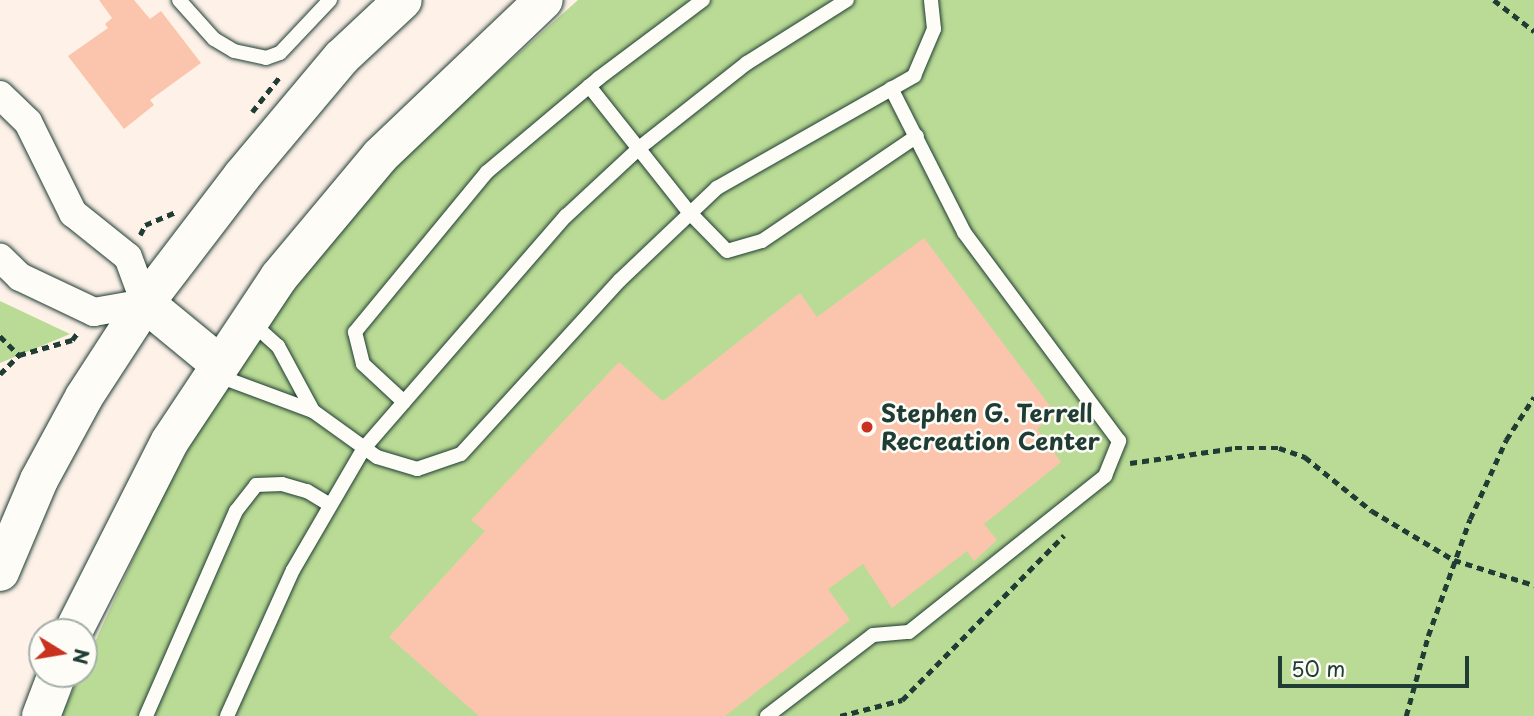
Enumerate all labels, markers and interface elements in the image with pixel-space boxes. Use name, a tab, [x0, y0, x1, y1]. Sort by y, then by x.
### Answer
place label: Stephen G. Terrell Recreation Center	[881, 399, 1101, 455]
marker: Stephen G. Terrell Recreation Center	[859, 419, 875, 435]
north arrow	[28, 618, 98, 688]
scale bar	[1282, 642, 1473, 686]
text: N	[66, 647, 97, 667]
text: 50 m	[1291, 652, 1345, 684]

